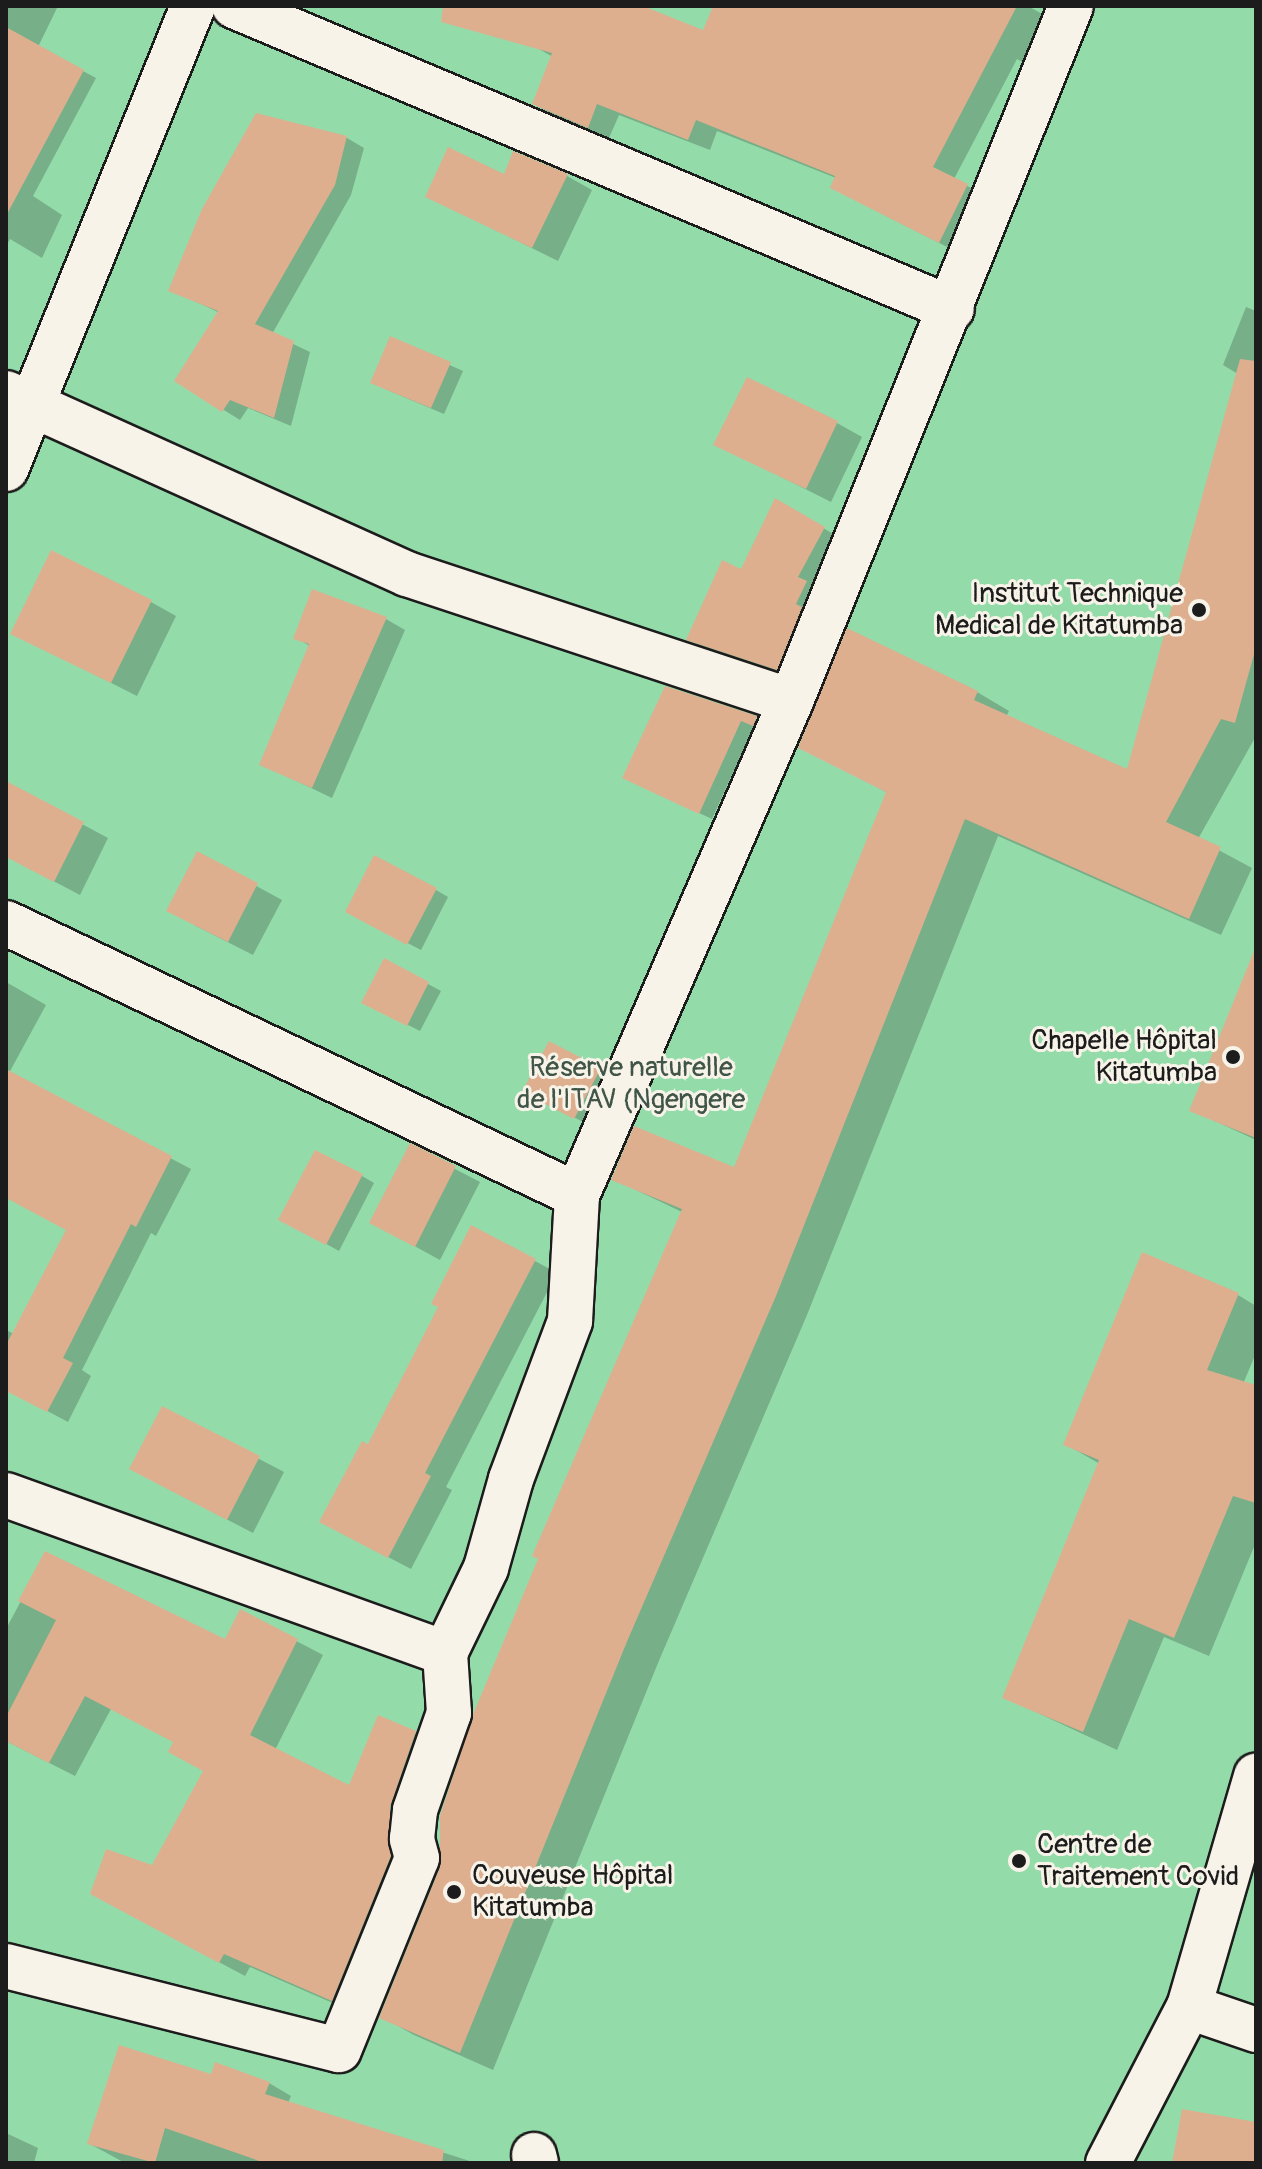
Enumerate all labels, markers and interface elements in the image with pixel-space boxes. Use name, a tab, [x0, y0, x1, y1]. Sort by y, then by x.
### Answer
place label: Institut Technique Medical de Kitatumba	[935, 577, 1183, 643]
marker: Institut Technique Medical de Kitatumba	[1190, 601, 1208, 619]
place label: Chapelle Hôpital Kitatumba	[1031, 1024, 1217, 1090]
marker: Chapelle Hôpital Kitatumba	[1224, 1048, 1242, 1066]
park label: Réserve naturelle de l'ITAV (Ngengere	[517, 1051, 745, 1117]
place label: Centre de Traitement Covid	[1037, 1828, 1239, 1894]
marker: Centre de Traitement Covid	[1008, 1850, 1030, 1872]
place label: Couveuse Hôpital Kitatumba	[472, 1859, 673, 1925]
marker: Couveuse Hôpital Kitatumba	[443, 1881, 465, 1903]

